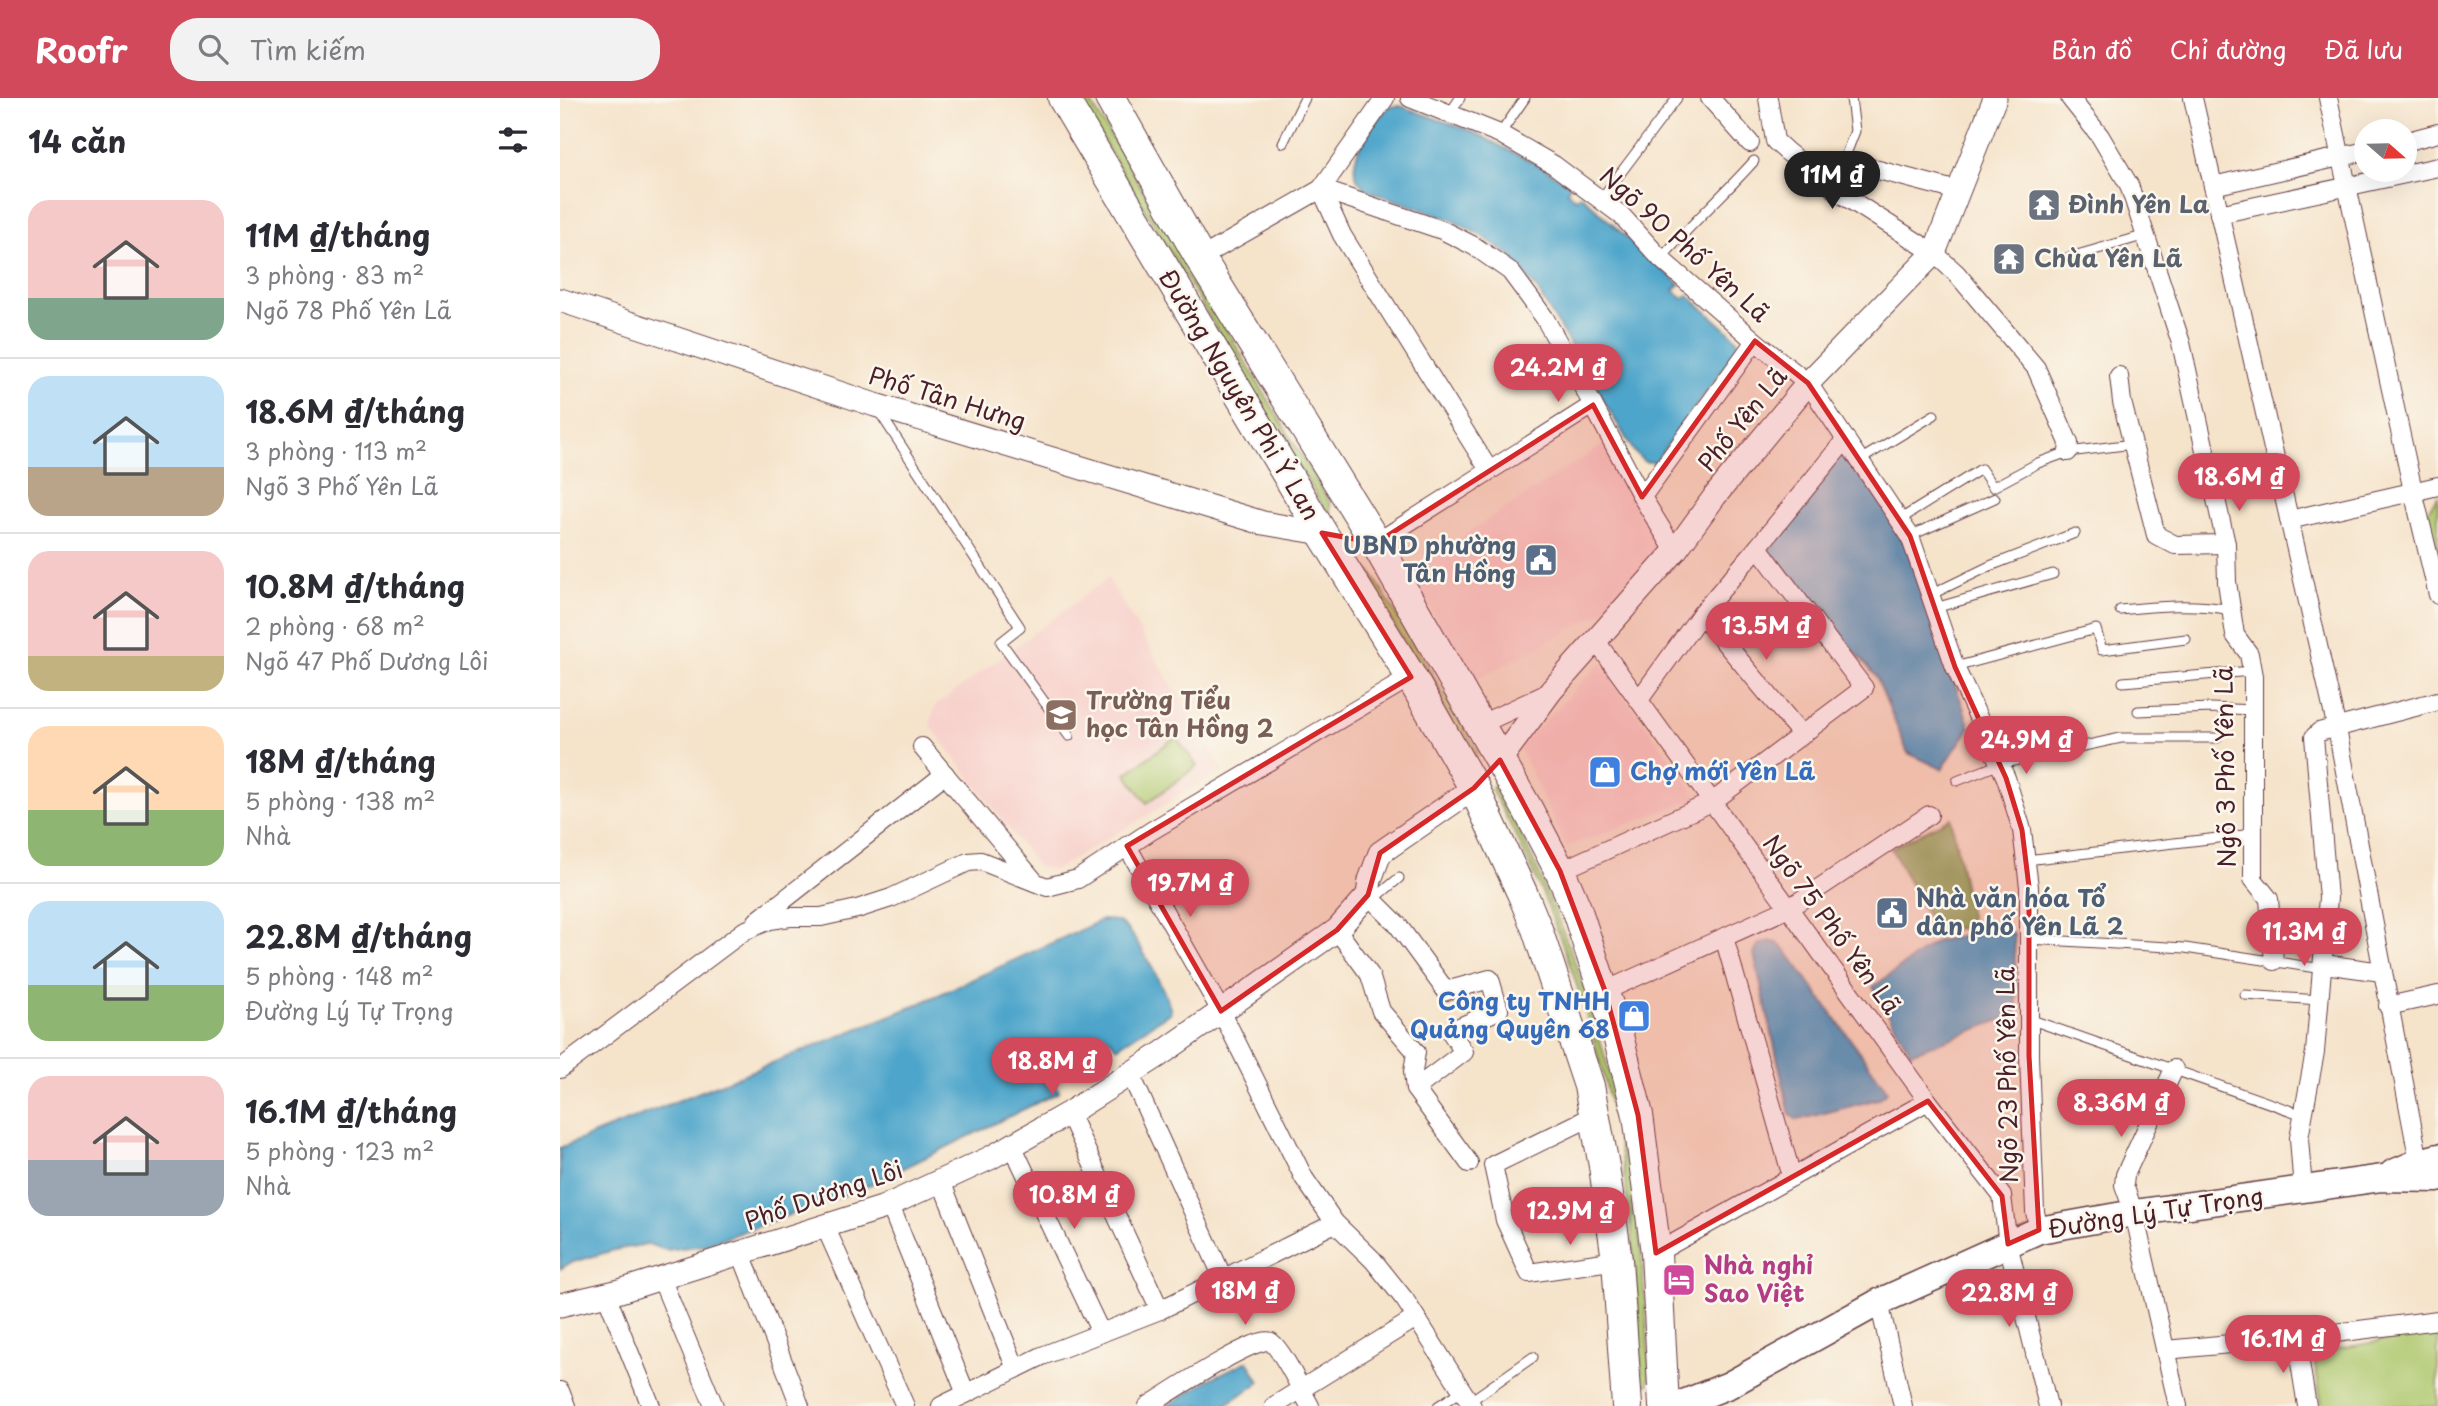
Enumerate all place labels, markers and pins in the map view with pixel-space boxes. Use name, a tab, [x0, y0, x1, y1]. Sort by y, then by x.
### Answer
pin: 11M ₫	[1783, 152, 1881, 211]
place label: Đình Yên La	[2068, 185, 2210, 221]
temple icon: Đình Yên La	[2025, 186, 2063, 224]
place label: Chùa Yên Lã	[2034, 239, 2183, 275]
temple icon: Chùa Yên Lã	[1990, 240, 2028, 278]
pin: 24.2M ₫	[1493, 344, 1623, 404]
pin: 18.6M ₫	[2174, 454, 2304, 513]
place label: UBND phường Tân Hồng	[1343, 526, 1516, 590]
public building icon: UBND phường Tân Hồng	[1522, 541, 1560, 579]
pin: 13.5M ₫	[1701, 602, 1831, 662]
place label: Trường Tiểu học Tân Hồng 2	[1086, 681, 1274, 745]
school or university icon: Trường Tiểu học Tân Hồng 2	[1042, 696, 1080, 734]
pin: 24.9M ₫	[1961, 716, 2091, 776]
place label: Chợ mới Yên Lã	[1630, 752, 1815, 788]
shop icon: Chợ mới Yên Lã	[1586, 753, 1624, 791]
pin: 19.7M ₫	[1125, 860, 1255, 919]
place label: Nhà văn hóa Tổ dân phố Yên Lã 2	[1916, 879, 2124, 943]
public building icon: Nhà văn hóa Tổ dân phố Yên Lã 2	[1873, 894, 1911, 932]
pin: 11.3M ₫	[2239, 908, 2369, 968]
place label: Công ty TNHH Quảng Quyên 68	[1410, 982, 1610, 1046]
shop icon: Công ty TNHH Quảng Quyên 68	[1615, 997, 1653, 1035]
pin: 18.8M ₫	[987, 1038, 1117, 1097]
pin: 8.36M ₫	[2056, 1080, 2186, 1139]
pin: 10.8M ₫	[1009, 1172, 1139, 1231]
pin: 12.9M ₫	[1505, 1188, 1635, 1247]
place label: Nhà nghỉ Sao Việt	[1704, 1246, 1813, 1310]
hotel icon: Nhà nghỉ Sao Việt	[1660, 1261, 1698, 1299]
pin: 18M ₫	[1196, 1268, 1294, 1327]
pin: 22.8M ₫	[1944, 1270, 2074, 1329]
pin: 16.1M ₫	[2218, 1316, 2348, 1375]

